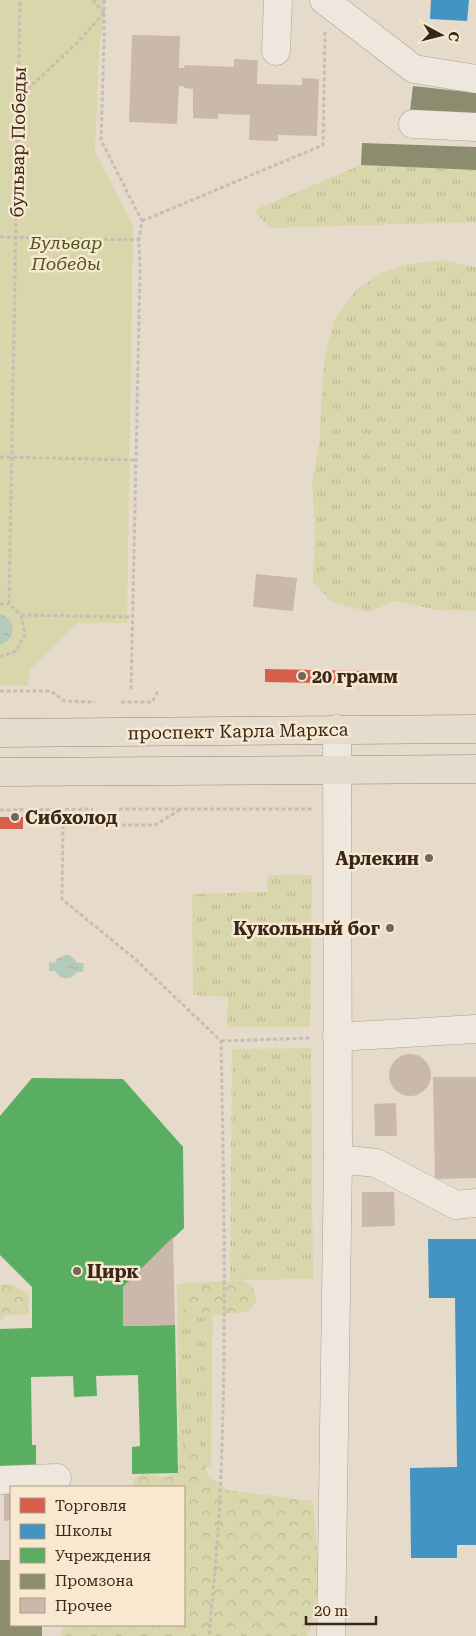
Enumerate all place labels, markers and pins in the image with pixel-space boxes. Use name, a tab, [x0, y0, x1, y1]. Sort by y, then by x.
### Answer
place label: 20 грамм	[312, 666, 398, 687]
marker: 20 грамм	[296, 670, 308, 682]
place label: Сибхолод	[25, 807, 118, 828]
marker: Сибхолод	[9, 811, 21, 823]
place label: Арлекин	[335, 848, 419, 869]
marker: Арлекин	[423, 852, 435, 864]
place label: Кукольный бог	[233, 918, 380, 939]
marker: Кукольный бог	[384, 922, 396, 934]
place label: Цирк	[87, 1261, 140, 1282]
marker: Цирк	[71, 1265, 83, 1277]

